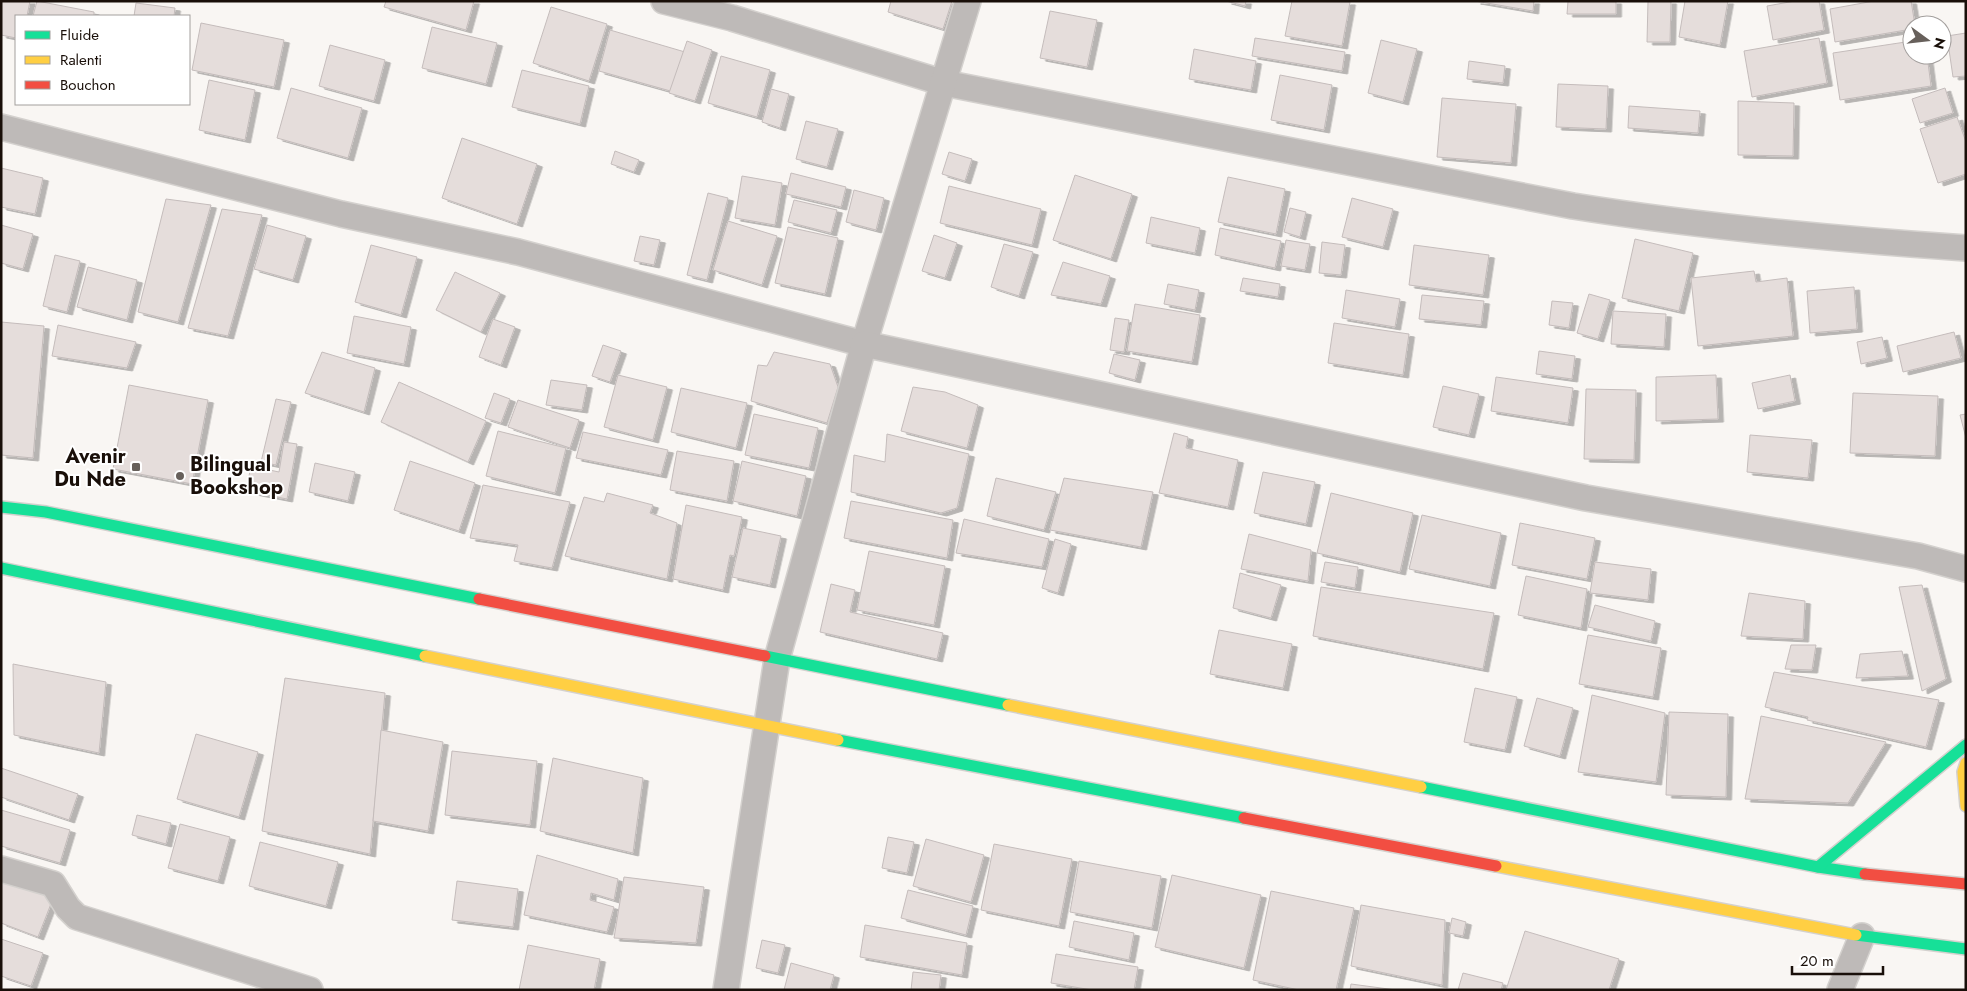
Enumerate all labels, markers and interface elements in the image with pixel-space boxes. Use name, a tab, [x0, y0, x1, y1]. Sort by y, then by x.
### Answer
legend	[15, 15, 190, 105]
north arrow	[1902, 15, 1952, 65]
text: Fluide	[60, 24, 99, 46]
text: N	[1928, 35, 1951, 51]
text: Ralenti	[60, 49, 102, 71]
text: Bouchon	[60, 74, 116, 96]
place label: Avenir Du Nde	[54, 442, 127, 494]
place label: Bilingual Bookshop	[190, 450, 283, 502]
marker: Avenir Du Nde	[130, 461, 142, 473]
marker: Bilingual Bookshop	[174, 470, 186, 482]
scale bar	[1792, 944, 1883, 976]
text: 20 m	[1800, 950, 1834, 972]

